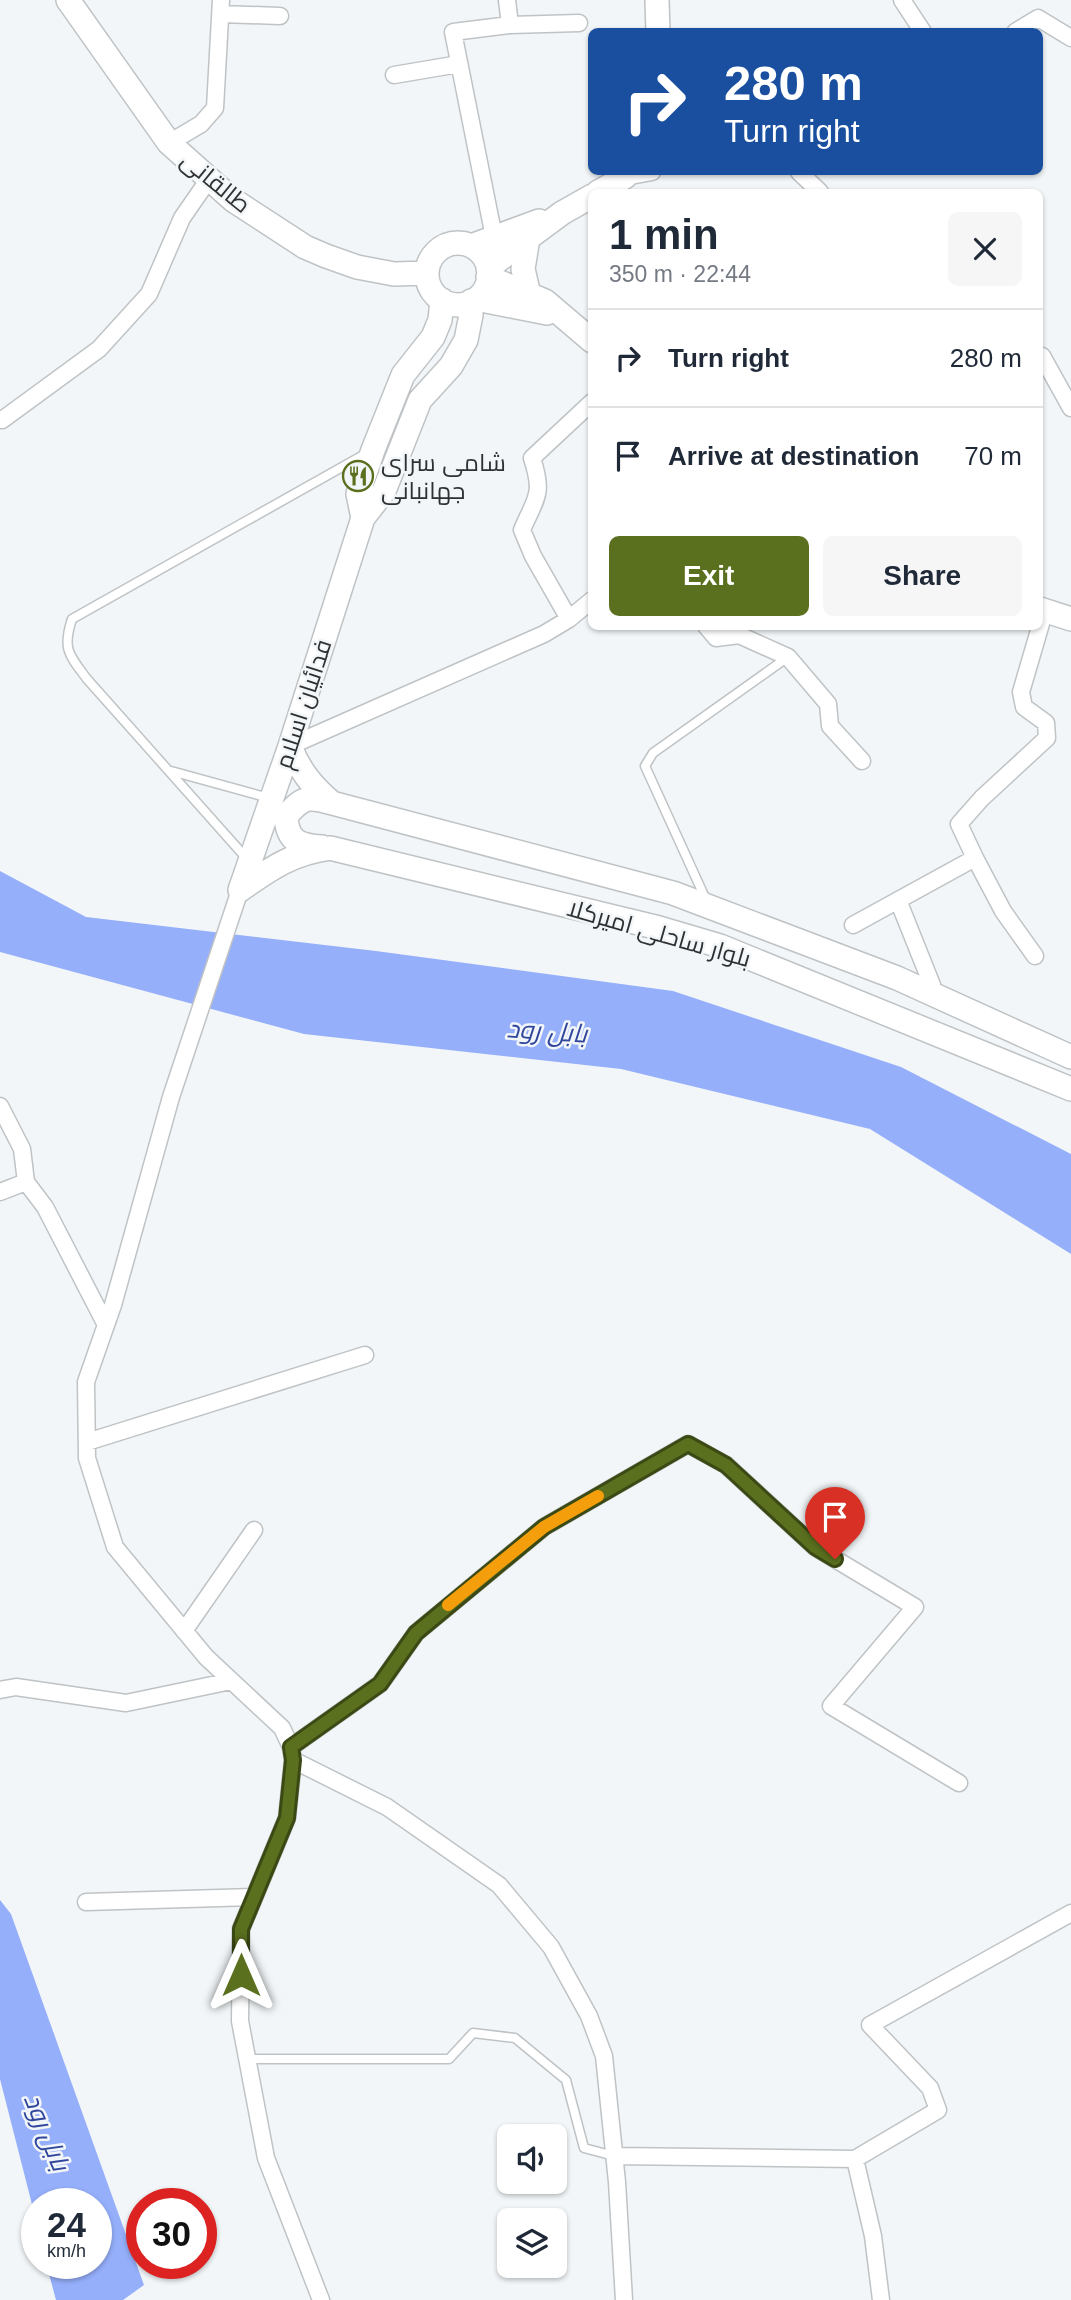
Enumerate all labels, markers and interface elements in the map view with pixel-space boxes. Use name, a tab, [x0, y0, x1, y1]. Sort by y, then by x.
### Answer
icon: right	[609, 56, 700, 147]
text: 280 m	[724, 56, 863, 110]
text: Turn right	[724, 113, 860, 149]
street label: طالقانی	[175, 146, 256, 219]
text: 1 min	[609, 211, 719, 258]
button: close	[948, 212, 1022, 286]
text: 350 m · 22:44	[609, 261, 751, 287]
icon: right	[609, 339, 647, 377]
text: Turn right	[668, 343, 789, 373]
text: 280 m	[950, 343, 1022, 373]
icon: arrive	[609, 437, 647, 475]
text: Arrive at destination	[668, 441, 919, 471]
text: 70 m	[964, 441, 1022, 471]
place label: شامی سرای جهانبانی	[381, 449, 506, 505]
restaurant icon: شامی سرای جهانبانی	[341, 459, 375, 493]
button: Exit	[609, 536, 809, 616]
button: Share	[823, 536, 1022, 616]
street label: فدائیان اسلام	[269, 636, 339, 773]
street label: بلوار ساحلی امیرکلا	[564, 894, 754, 973]
water label: بابل رود	[506, 1013, 590, 1050]
pin	[805, 1487, 865, 1559]
icon: arrive	[816, 1498, 854, 1536]
position arrow	[204, 1938, 278, 2012]
water label: بابل رود	[17, 2089, 77, 2177]
map controls	[497, 2124, 567, 2278]
button: sound	[497, 2124, 567, 2194]
speed limit sign: 30	[126, 2188, 217, 2279]
text: 24	[47, 2205, 86, 2244]
button: layers	[497, 2208, 567, 2278]
text: km/h	[47, 2241, 86, 2261]

